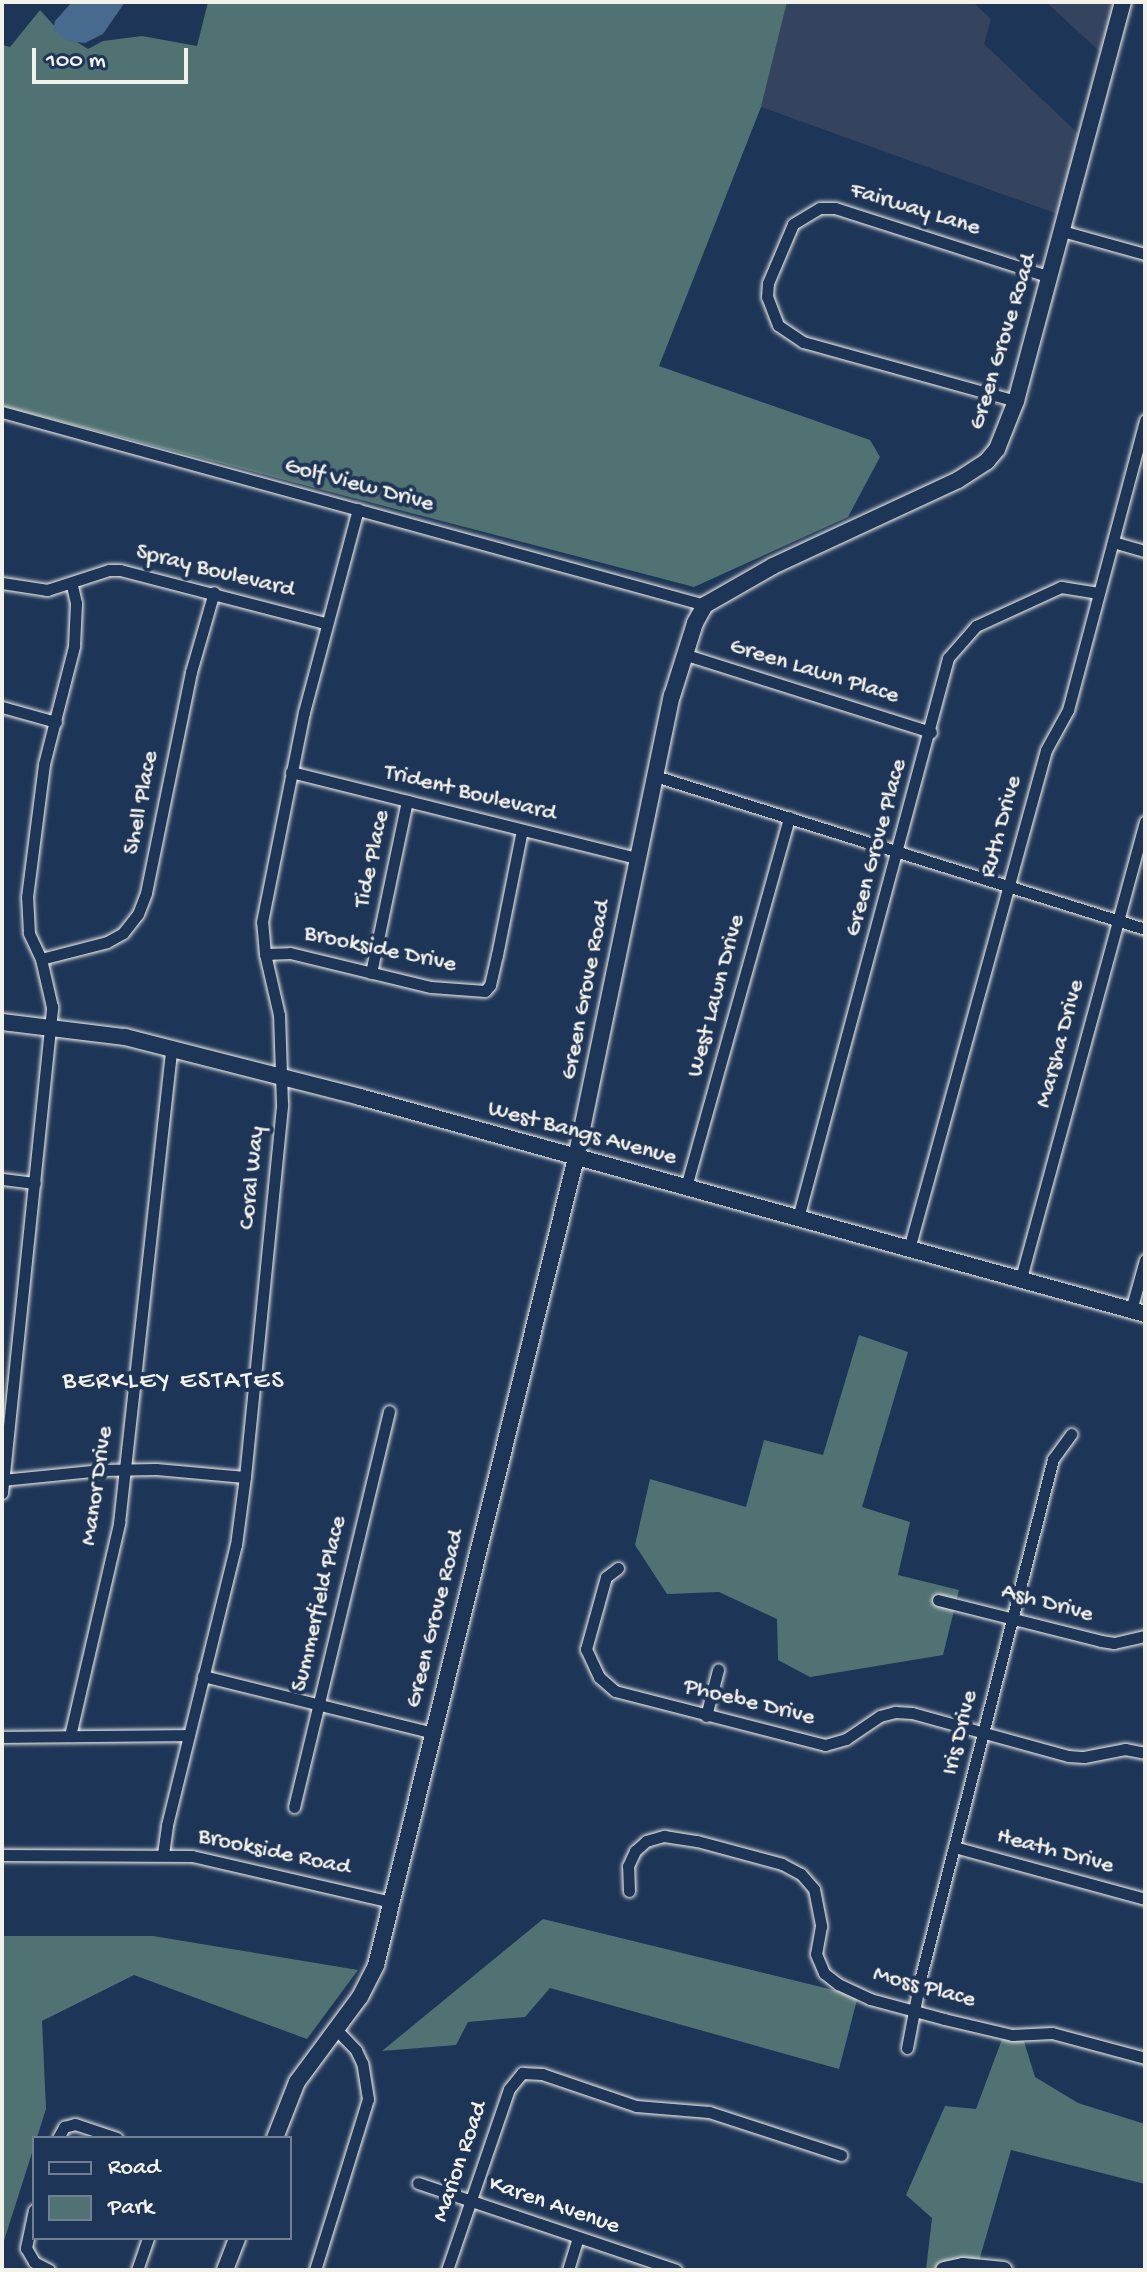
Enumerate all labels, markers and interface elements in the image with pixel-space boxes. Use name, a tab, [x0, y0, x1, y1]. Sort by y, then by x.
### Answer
scale bar	[36, 32, 192, 82]
text: 100 m	[46, 47, 106, 76]
street label: Fairway Lane	[846, 177, 984, 243]
street label: Green Grove Road	[964, 250, 1044, 434]
street label: Golf View Drive	[281, 452, 437, 520]
street label: Spray Boulevard	[133, 538, 297, 606]
street label: Green Lawn Place	[726, 633, 902, 711]
street label: Shell Place	[118, 749, 166, 857]
street label: Green Grove Place	[839, 756, 915, 940]
street label: Trident Boulevard	[381, 759, 559, 829]
street label: Ruth Drive	[975, 773, 1029, 881]
street label: Tide Place	[349, 808, 397, 910]
street label: Green Grove Road	[555, 898, 619, 1082]
street label: West Lawn Drive	[681, 912, 753, 1080]
street label: Brookside Drive	[301, 920, 459, 980]
street label: Marsha Drive	[1030, 977, 1092, 1111]
street label: West Bangs Avenue	[484, 1095, 680, 1173]
street label: Coral Way	[233, 1125, 273, 1231]
district label: BERKLEY ESTATES	[62, 1367, 286, 1399]
street label: Manor Drive	[75, 1424, 121, 1548]
street label: Summerfield Place	[286, 1513, 354, 1695]
street label: Green Grove Road	[400, 1527, 472, 1711]
street label: Ash Drive	[998, 1578, 1096, 1630]
street label: Phoebe Drive	[680, 1673, 818, 1733]
street label: Iris Drive	[937, 1688, 985, 1778]
street label: Brookside Road	[195, 1823, 353, 1883]
street label: Heath Drive	[993, 1823, 1117, 1881]
street label: Moss Place	[870, 1961, 978, 2015]
street label: Marion Road	[427, 2098, 495, 2226]
legend	[32, 2136, 292, 2240]
text: Road	[108, 2154, 160, 2183]
street label: Karen Avenue	[485, 2170, 623, 2242]
text: Park	[108, 2194, 154, 2223]

